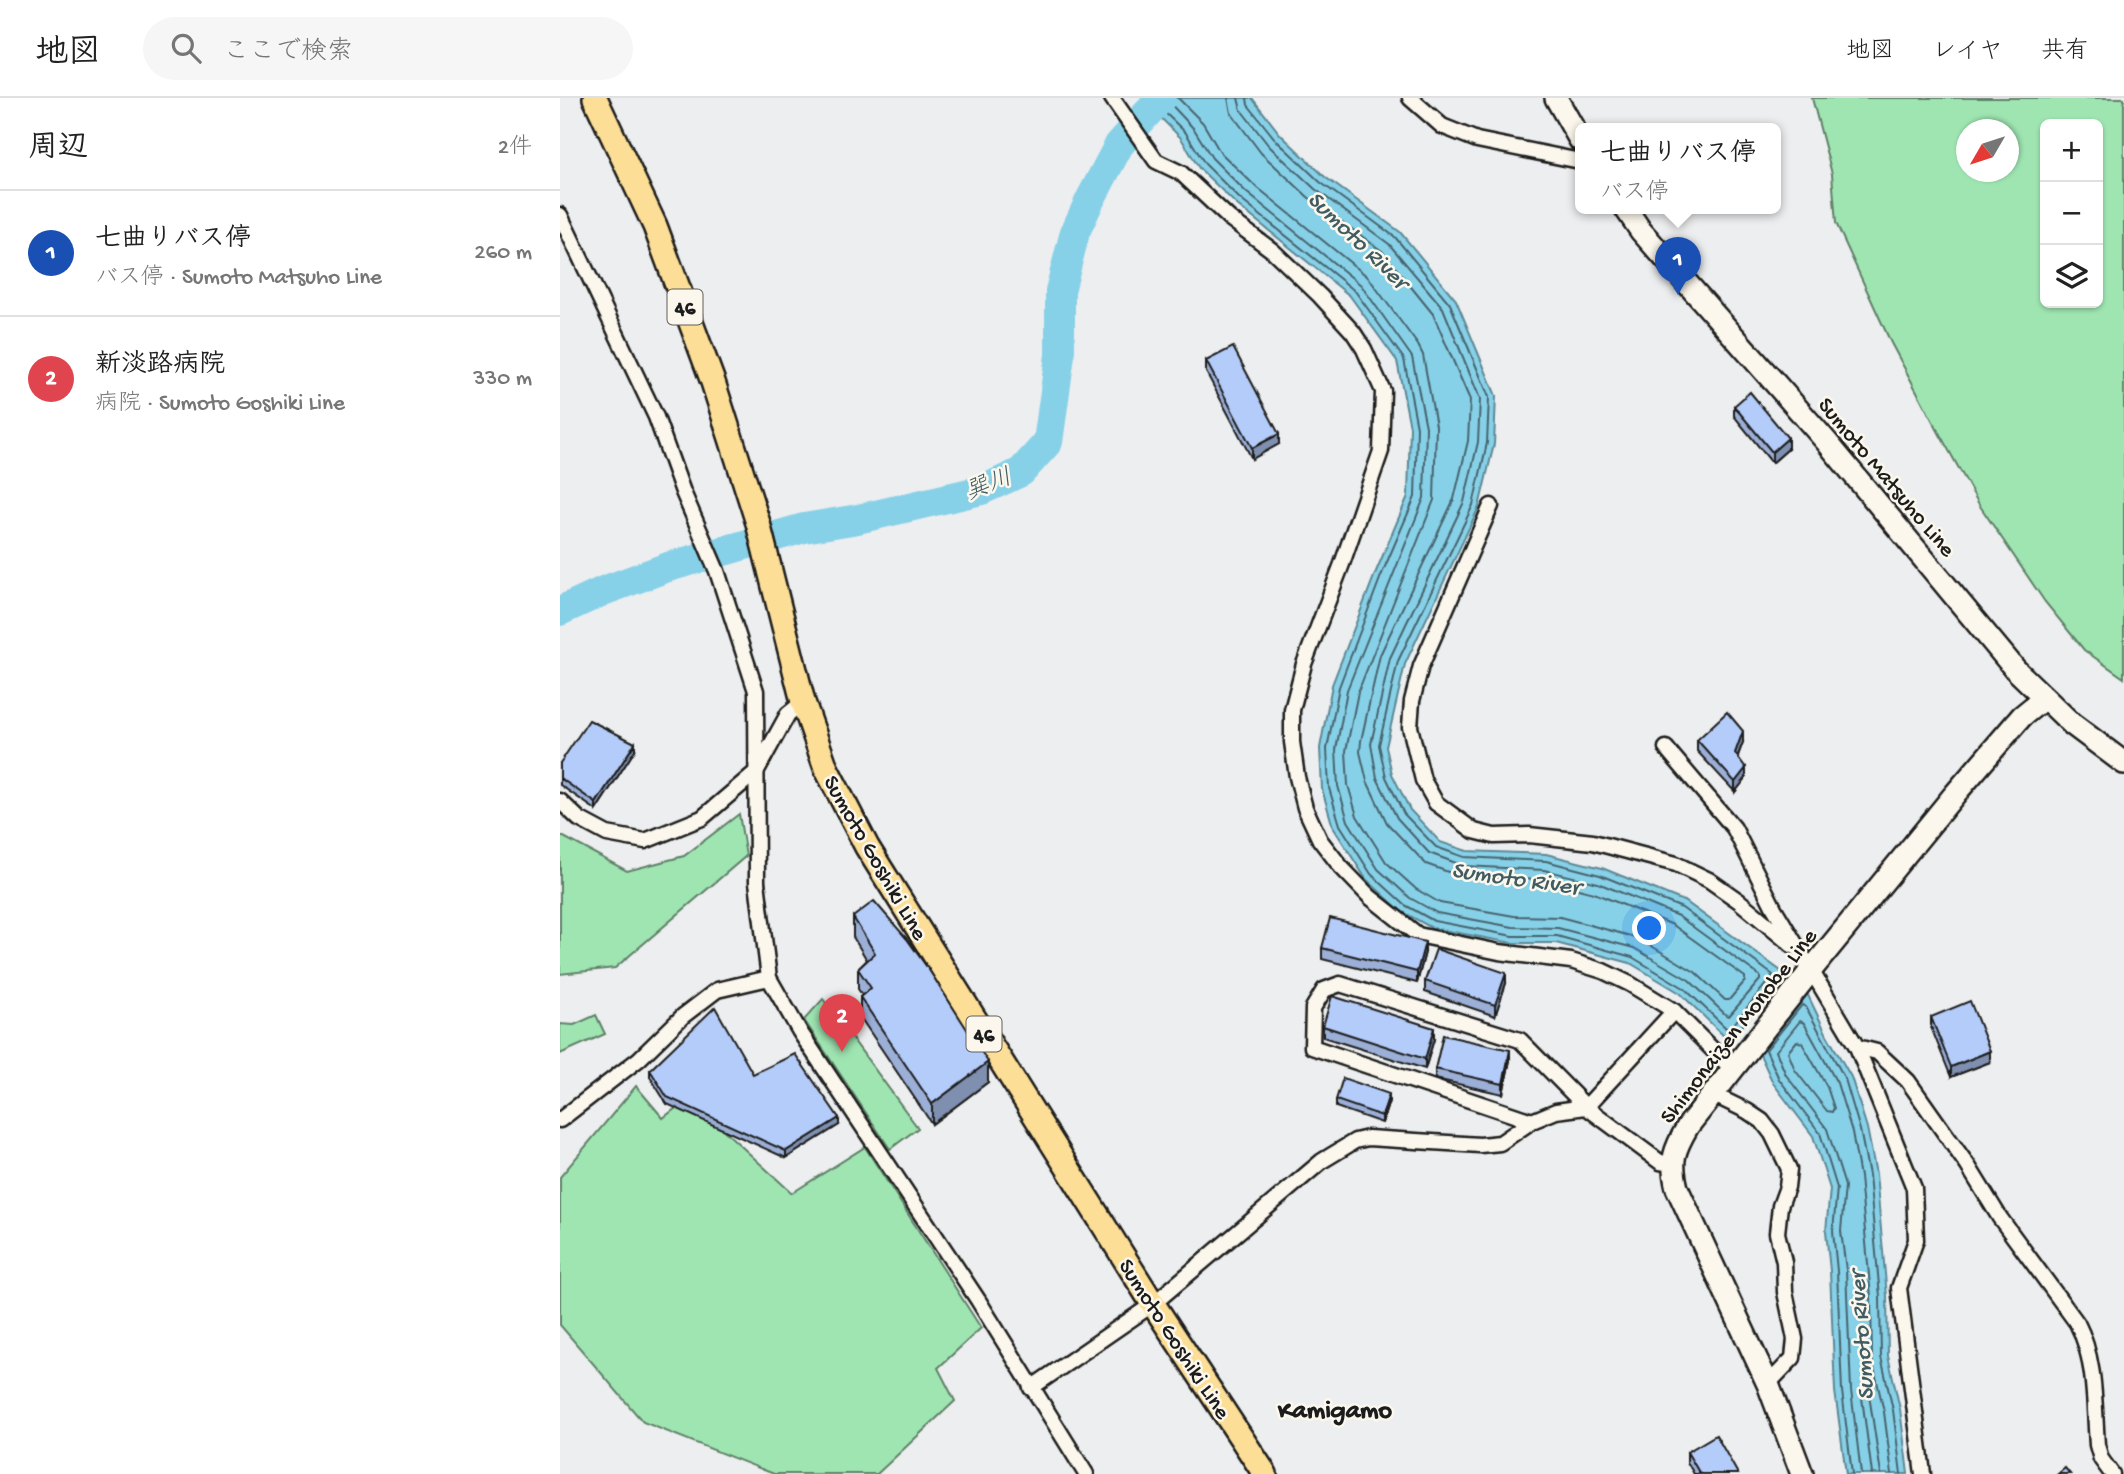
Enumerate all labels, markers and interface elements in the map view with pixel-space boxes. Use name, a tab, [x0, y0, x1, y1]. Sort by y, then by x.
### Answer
search box	[143, 17, 633, 80]
icon: search	[167, 29, 205, 67]
text: 地図	[35, 36, 101, 74]
text: ここで検索	[223, 38, 353, 69]
text: 地図	[1846, 38, 1894, 67]
text: レイヤ	[1932, 38, 2003, 67]
text: 共有	[2041, 38, 2089, 67]
north arrow	[1956, 119, 2019, 182]
map controls	[2040, 119, 2103, 308]
button: +	[2040, 119, 2103, 182]
popup	[1575, 123, 1781, 214]
text: 周辺	[28, 132, 88, 167]
text: 2件	[498, 135, 532, 162]
text: 七曲りバス停	[1600, 140, 1756, 171]
text: バス停	[1600, 180, 1669, 207]
button: −	[2040, 182, 2103, 245]
water label: Sumoto River	[1300, 186, 1416, 300]
text: 七曲りバス停	[95, 225, 251, 256]
pin: 1	[1655, 237, 1701, 295]
text: 1	[46, 240, 56, 267]
text: 260 m	[474, 240, 532, 267]
button: layers	[2040, 245, 2103, 308]
text: バス停 · Sumoto Matsuho Line	[95, 265, 382, 292]
road number: 46	[668, 290, 702, 325]
text: 新淡路病院	[95, 351, 225, 382]
text: 2	[45, 366, 57, 393]
text: 330 m	[473, 366, 532, 393]
text: 病院 · Sumoto Goshiki Line	[95, 391, 345, 418]
street label: Sumoto Matsuho Line	[1811, 393, 1961, 564]
water label: 巽川	[962, 464, 1017, 508]
street label: Sumoto Goshiki Line	[816, 772, 933, 947]
water label: Sumoto River	[1450, 857, 1586, 904]
your location	[1632, 911, 1666, 945]
street label: Shimonaizen Monobe Line	[1655, 923, 1825, 1130]
pin: 2	[819, 994, 865, 1052]
road number: 46	[966, 1016, 1002, 1052]
street label: Sumoto Goshiki Line	[1111, 1255, 1236, 1426]
water label: Sumoto River	[1844, 1266, 1882, 1401]
district label: Kamigamo	[1277, 1397, 1393, 1428]

